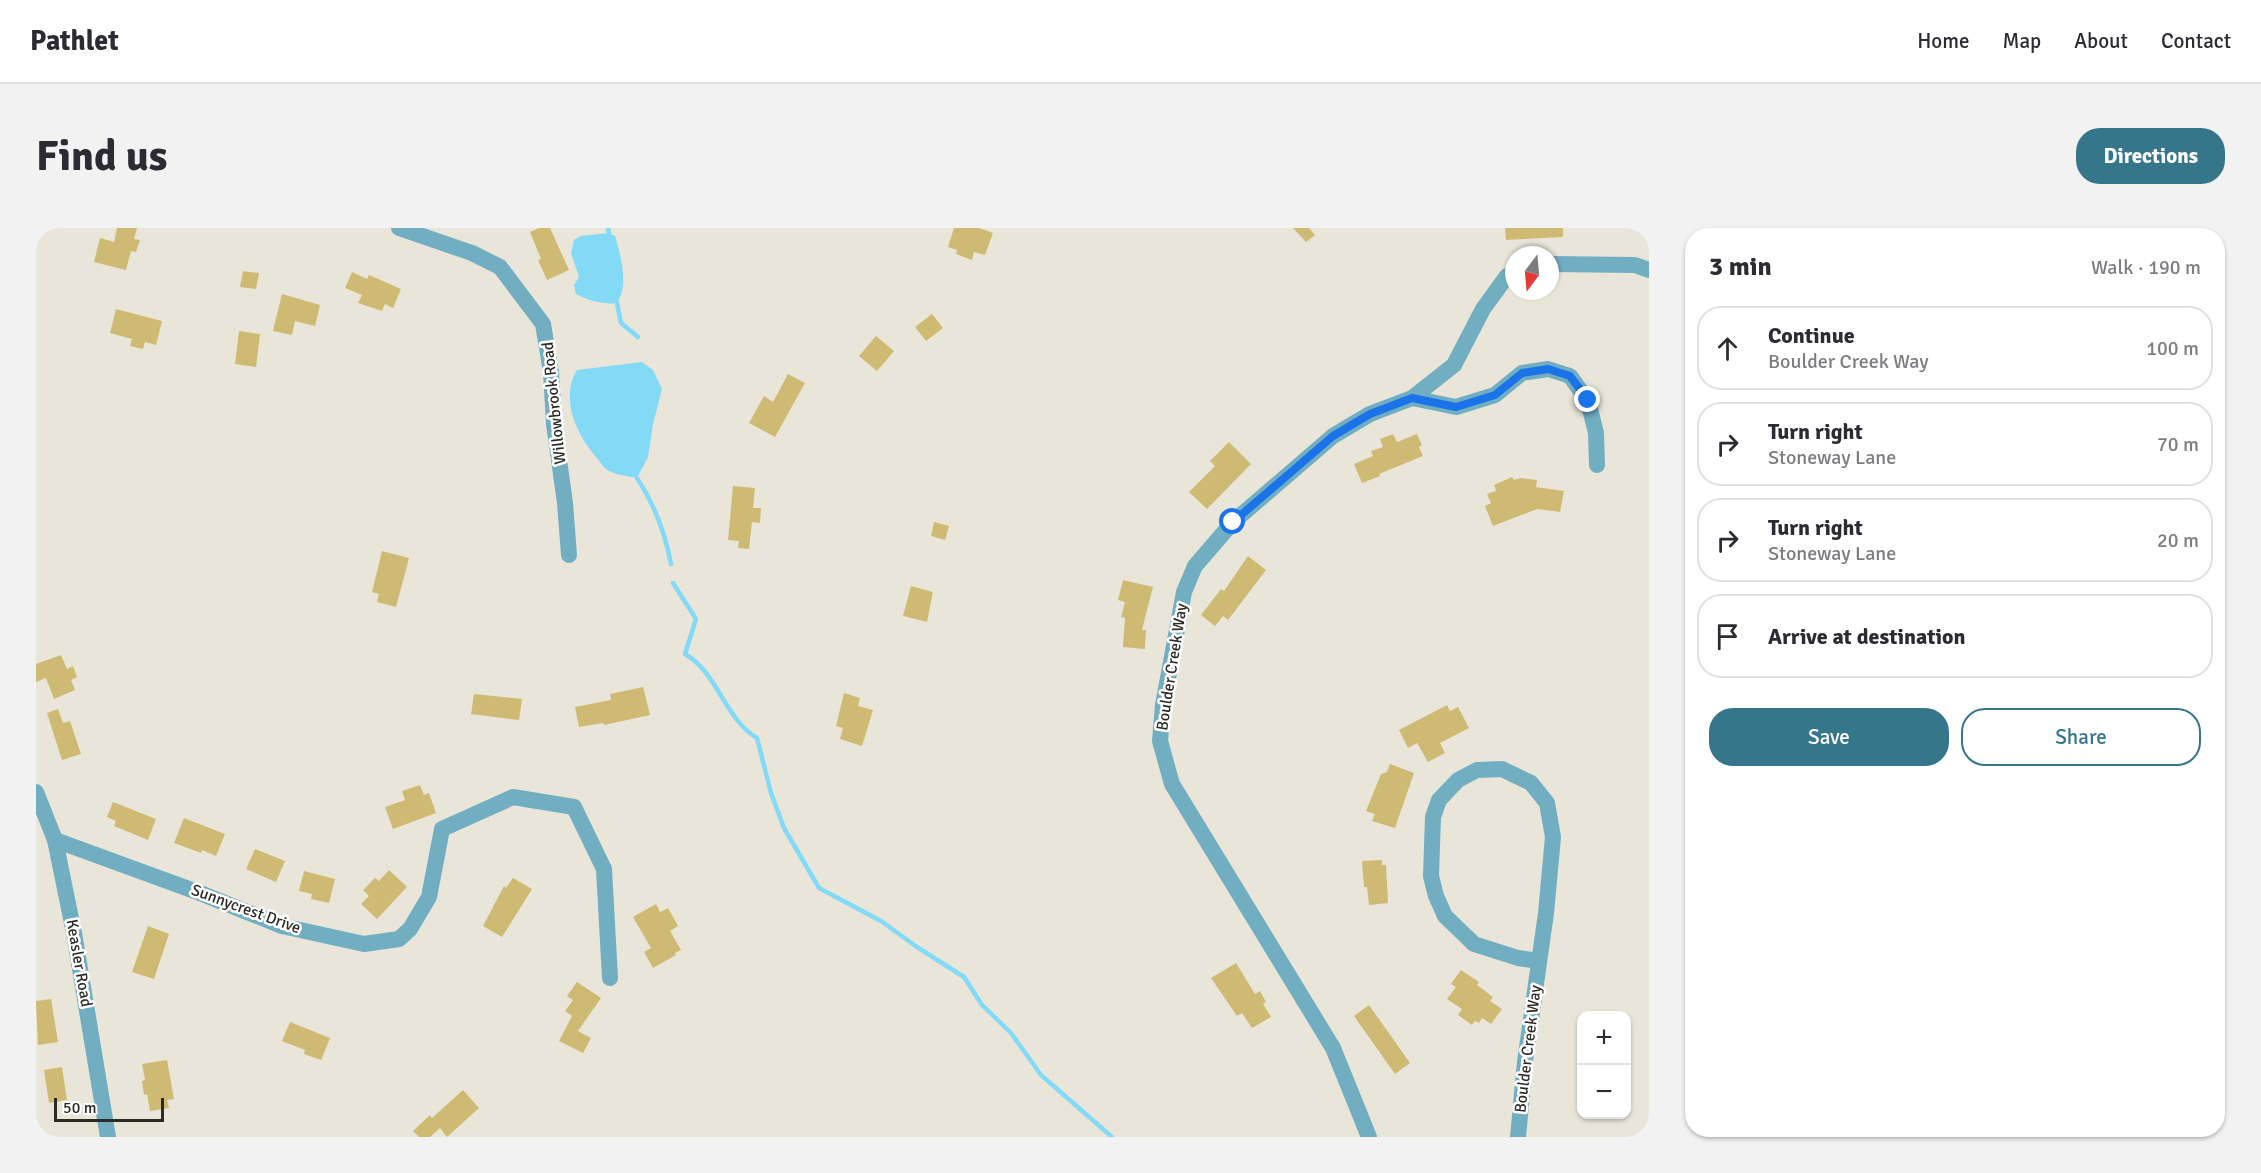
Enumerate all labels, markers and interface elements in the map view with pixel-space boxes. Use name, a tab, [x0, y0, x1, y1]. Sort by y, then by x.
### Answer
text: Pathlet	[30, 24, 119, 58]
text: Home	[1917, 28, 1970, 54]
text: Map	[2003, 28, 2041, 54]
text: About	[2074, 28, 2128, 54]
text: Contact	[2161, 28, 2231, 54]
button: Directions	[2076, 128, 2225, 184]
text: Find us	[36, 131, 167, 182]
north arrow	[1505, 246, 1559, 300]
text: 3 min	[1709, 251, 1772, 283]
text: Walk · 190 m	[2091, 255, 2201, 280]
text: Continue	[1768, 322, 1855, 349]
icon: ahead	[1711, 332, 1744, 365]
text: 100 m	[2146, 336, 2199, 361]
street label: Willowbrook Road	[538, 341, 570, 465]
text: Boulder Creek Way	[1768, 349, 1929, 374]
route end	[1574, 386, 1600, 412]
text: Turn right	[1768, 418, 1863, 445]
icon: right	[1711, 428, 1744, 461]
text: 70 m	[2157, 432, 2199, 457]
text: Stoneway Lane	[1768, 445, 1896, 470]
route start	[1219, 508, 1245, 534]
text: Turn right	[1768, 514, 1863, 541]
icon: right	[1711, 524, 1744, 557]
text: 20 m	[2157, 528, 2199, 553]
text: Stoneway Lane	[1768, 541, 1896, 566]
street label: Boulder Creek Way	[1152, 601, 1192, 732]
icon: arrive	[1711, 620, 1744, 653]
text: Arrive at destination	[1768, 623, 1965, 650]
button: Save	[1709, 708, 1949, 766]
button: Share	[1961, 708, 2201, 766]
street label: Sunnycrest Drive	[188, 880, 304, 938]
street label: Keasler Road	[61, 918, 97, 1008]
street label: Boulder Creek Way	[1510, 984, 1546, 1114]
map controls	[1577, 1011, 1631, 1119]
button: +	[1577, 1011, 1631, 1065]
button: −	[1577, 1065, 1631, 1119]
scale bar	[54, 1095, 164, 1122]
text: 50 m	[63, 1098, 97, 1118]

